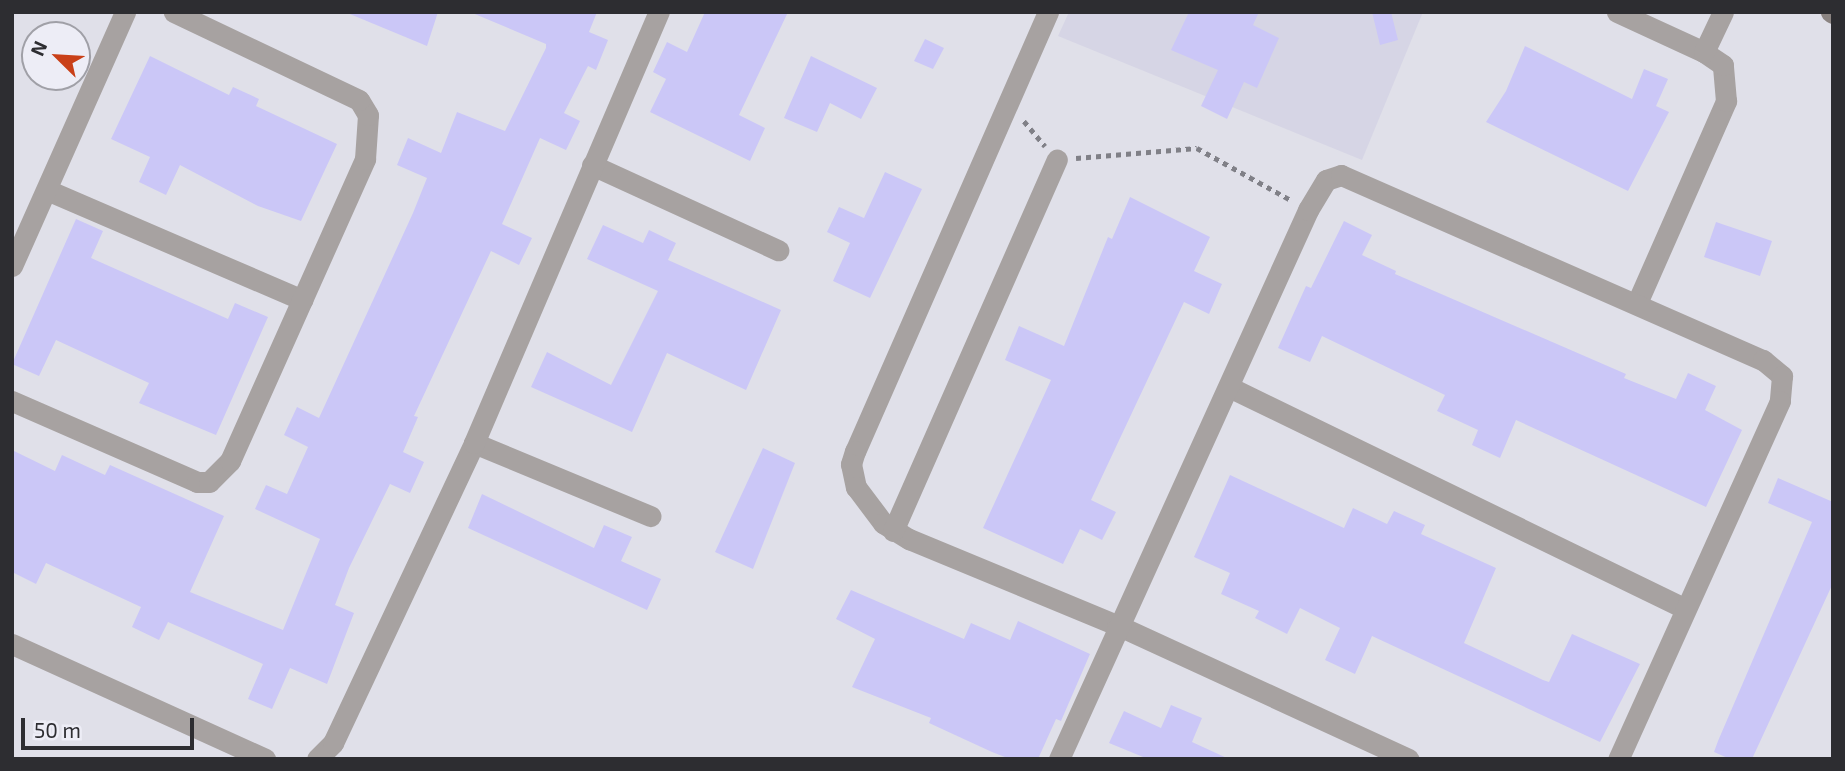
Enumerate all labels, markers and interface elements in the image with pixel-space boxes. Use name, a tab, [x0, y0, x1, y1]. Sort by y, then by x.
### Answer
north arrow	[21, 21, 91, 91]
text: N	[25, 37, 51, 59]
scale bar	[24, 704, 198, 748]
text: 50 m	[34, 717, 81, 742]

